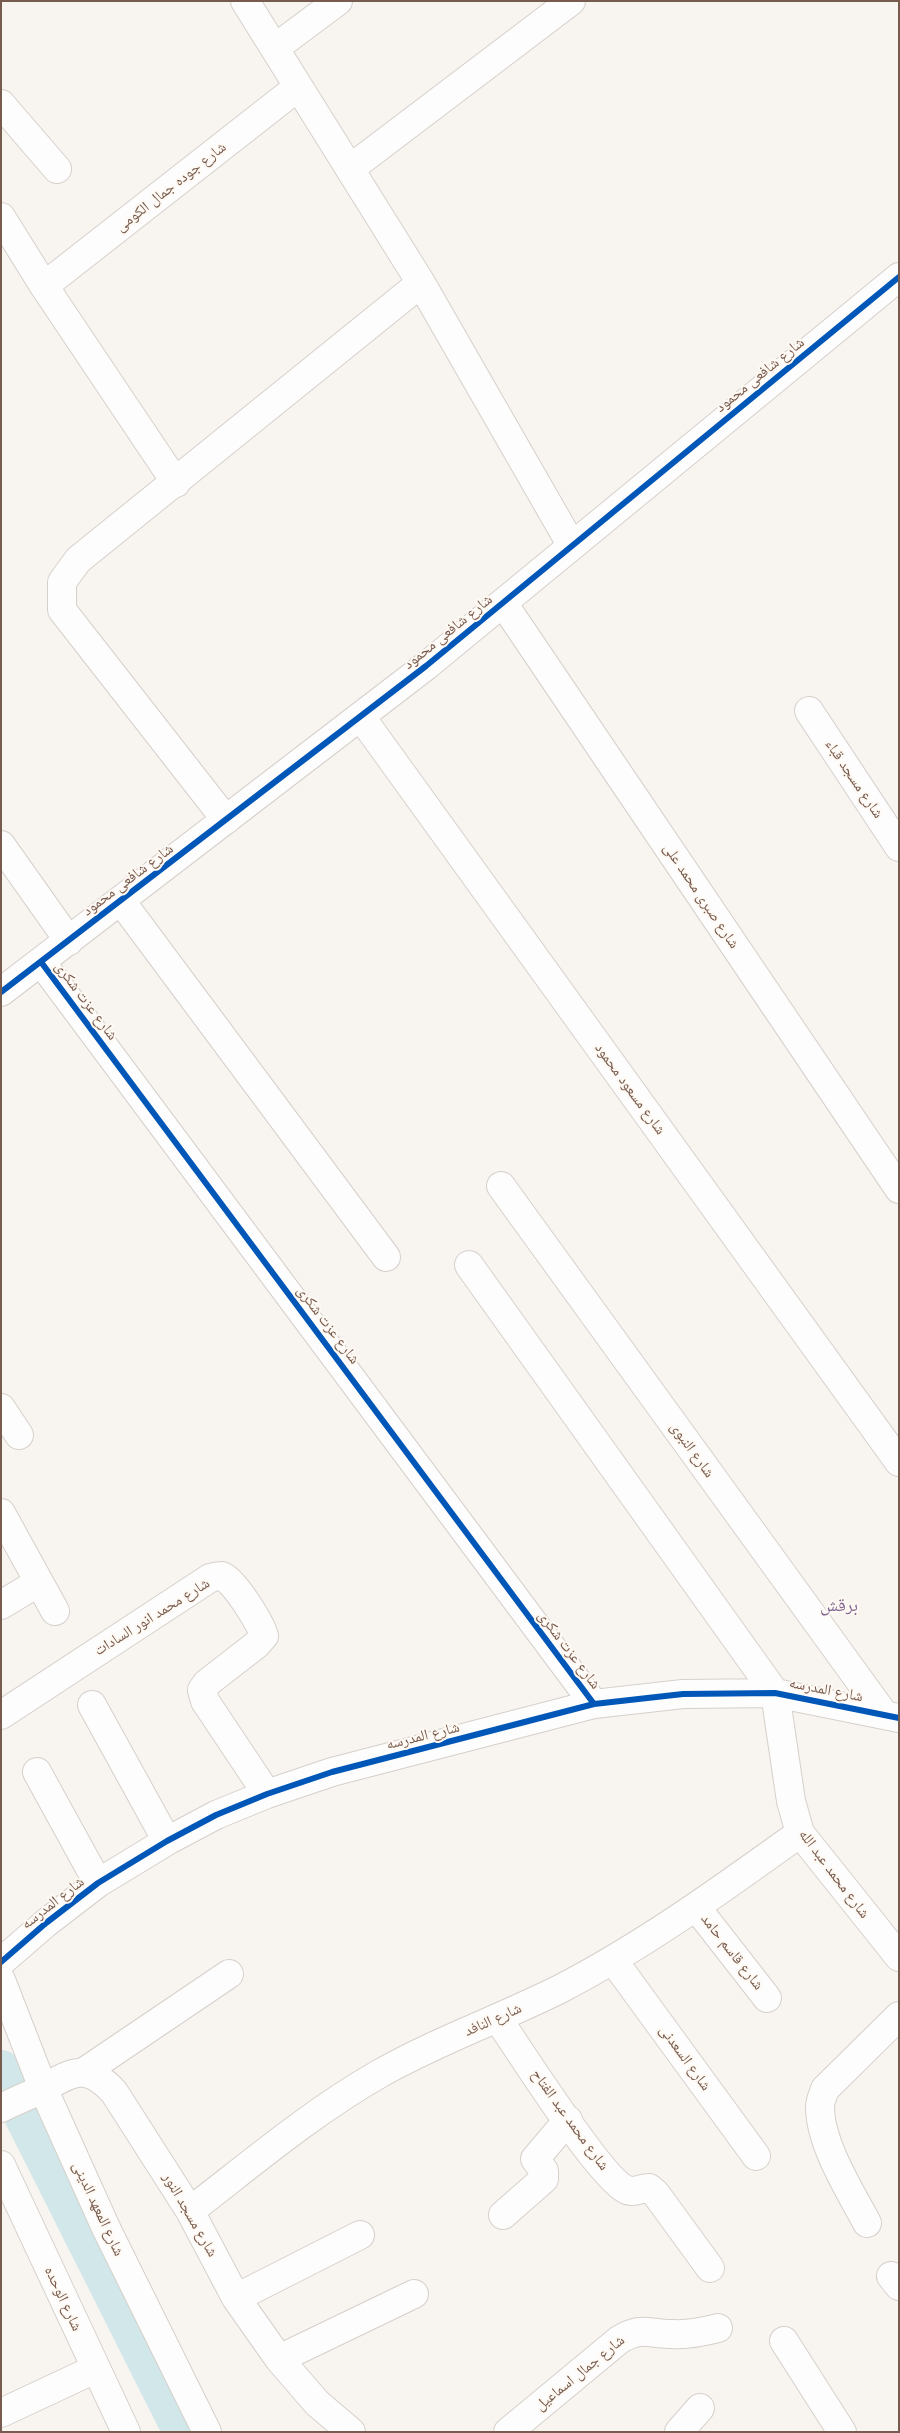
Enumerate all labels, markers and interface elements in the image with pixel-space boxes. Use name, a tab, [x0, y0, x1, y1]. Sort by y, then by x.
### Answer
street label: شارع جوده جمال الكومى	[112, 138, 230, 236]
street label: شارع شافعى محمود	[712, 334, 808, 416]
street label: شارع شافعى محمود	[400, 591, 496, 673]
street label: شارع مسجد قباء	[821, 736, 887, 822]
street label: شارع شافعى محمود	[79, 840, 177, 920]
street label: شارع صبرى محمد على	[659, 840, 743, 952]
street label: شارع عزت شكرى	[51, 958, 121, 1044]
street label: شارع مسعود محمود	[591, 1040, 669, 1138]
street label: شارع عزت شكرى	[293, 1282, 363, 1368]
street label: شارع النبوى	[666, 1419, 718, 1481]
street label: شارع محمد انور السادات	[91, 1574, 213, 1660]
district label: برقش	[820, 1595, 858, 1617]
street label: شارع عزت شكرى	[534, 1607, 604, 1693]
street label: شارع المدرسه	[788, 1674, 864, 1706]
street label: شارع المدرسه	[384, 1718, 462, 1754]
street label: شارع محمد عبد الله	[795, 1826, 873, 1922]
street label: شارع المدرسه	[18, 1873, 88, 1933]
street label: شارع قاسم حامد	[697, 1910, 767, 1994]
street label: شارع النافد	[462, 1999, 524, 2041]
street label: شارع السعدنى	[655, 2022, 715, 2094]
street label: شارع محمد عبد الفتاح	[527, 2066, 613, 2174]
street label: شارع المعهد الدينى	[68, 2159, 128, 2259]
street label: شارع مسجد النور	[159, 2170, 221, 2260]
street label: شارع الوحده	[40, 2264, 86, 2334]
street label: شارع جمال اسماعيل	[532, 2331, 628, 2415]

